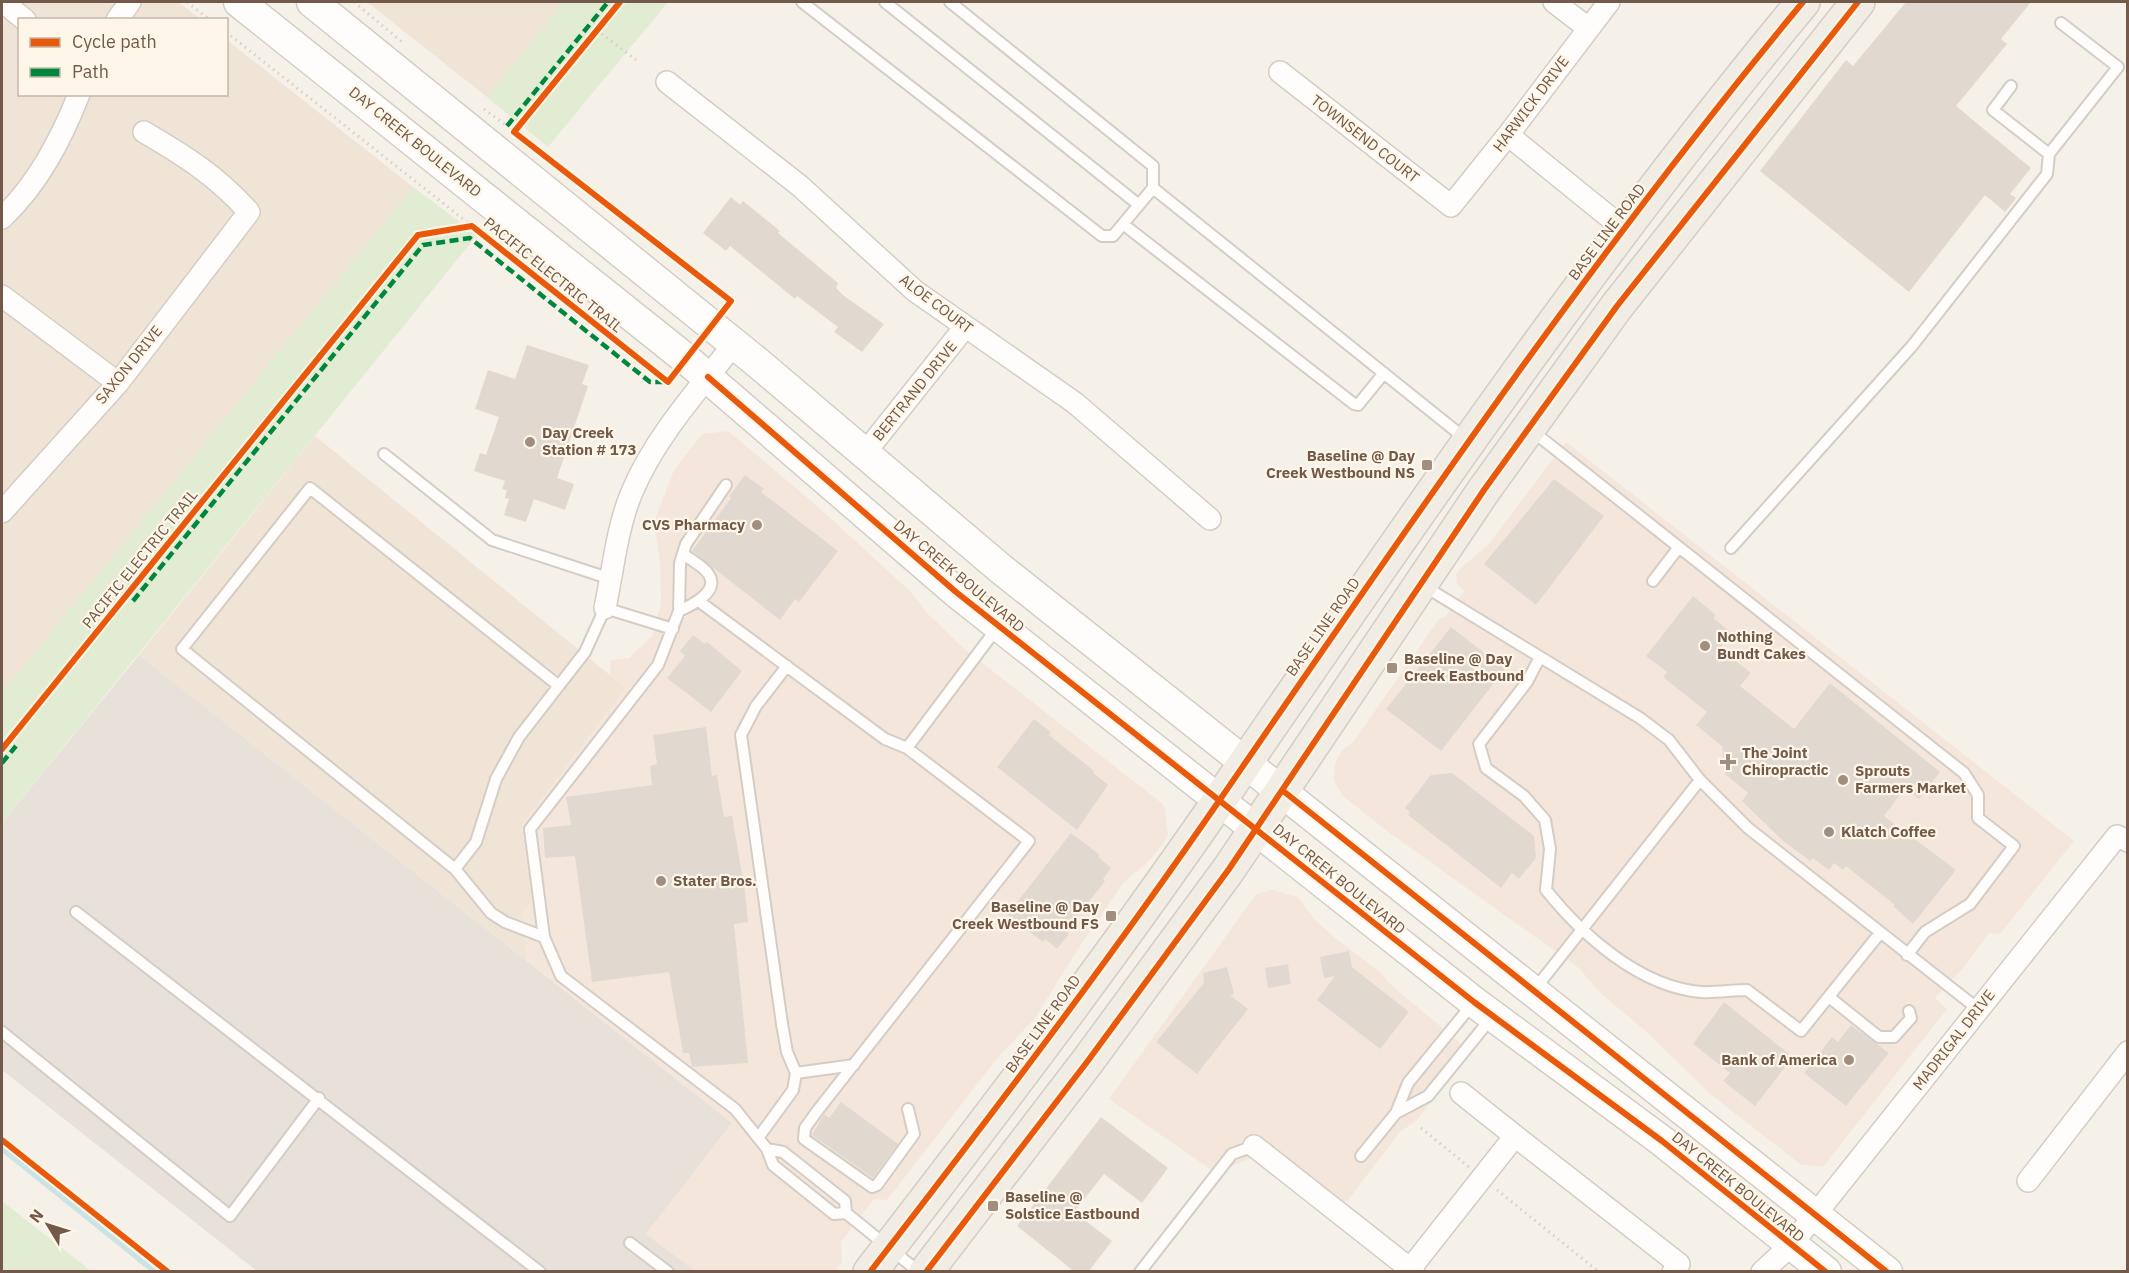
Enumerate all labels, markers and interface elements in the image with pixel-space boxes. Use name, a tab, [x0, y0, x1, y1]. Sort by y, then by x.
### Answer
legend	[18, 18, 228, 96]
text: Cycle path	[72, 30, 157, 53]
street label: HARWICK DRIVE	[1488, 52, 1573, 155]
text: Path	[72, 60, 109, 83]
street label: DAY CREEK BOULEVARD	[345, 82, 485, 201]
street label: TOWNSEND COURT	[1307, 90, 1424, 187]
street label: BASE LINE ROAD	[1564, 180, 1649, 284]
street label: PACIFIC ELECTRIC TRAIL	[480, 213, 627, 337]
street label: ALOE COURT	[896, 270, 977, 338]
street label: SAXON DRIVE	[91, 322, 166, 408]
street label: BERTRAND DRIVE	[868, 337, 961, 445]
place label: Day Creek Station # 173	[542, 423, 636, 459]
marker: Day Creek Station # 173	[523, 435, 537, 449]
place label: Baseline @ Day Creek Westbound NS	[1266, 446, 1415, 482]
marker: Baseline @ Day Creek Westbound NS	[1420, 458, 1434, 472]
street label: PACIFIC ELECTRIC TRAIL	[78, 485, 202, 632]
place label: CVS Pharmacy	[642, 515, 745, 534]
street label: DAY CREEK BOULEVARD	[890, 515, 1029, 636]
marker: CVS Pharmacy	[750, 518, 764, 532]
street label: BASE LINE ROAD	[1281, 574, 1364, 680]
place label: Nothing Bundt Cakes	[1717, 627, 1806, 663]
marker: Nothing Bundt Cakes	[1698, 639, 1712, 653]
place label: Baseline @ Day Creek Eastbound	[1404, 649, 1524, 685]
marker: Baseline @ Day Creek Eastbound	[1385, 661, 1399, 675]
place label: The Joint Chiropractic	[1742, 743, 1829, 779]
marker: The Joint Chiropractic	[1719, 753, 1737, 771]
place label: Sprouts Farmers Market	[1855, 761, 1966, 797]
marker: Sprouts Farmers Market	[1836, 773, 1850, 787]
street label: DAY CREEK BOULEVARD	[1269, 819, 1409, 938]
place label: Klatch Coffee	[1841, 822, 1936, 841]
marker: Klatch Coffee	[1822, 825, 1836, 839]
place label: Stater Bros.	[673, 871, 757, 890]
marker: Stater Bros.	[654, 874, 668, 888]
place label: Baseline @ Day Creek Westbound FS	[952, 897, 1099, 933]
marker: Baseline @ Day Creek Westbound FS	[1104, 909, 1118, 923]
street label: BASE LINE ROAD	[1001, 971, 1084, 1076]
street label: MADRIGAL DRIVE	[1909, 986, 1999, 1094]
place label: Bank of America	[1721, 1050, 1837, 1069]
marker: Bank of America	[1842, 1053, 1856, 1067]
street label: DAY CREEK BOULEVARD	[1668, 1127, 1808, 1246]
place label: Baseline @ Solstice Eastbound	[1005, 1187, 1140, 1223]
north arrow	[18, 1195, 78, 1255]
marker: Baseline @ Solstice Eastbound	[986, 1199, 1000, 1213]
text: N	[25, 1205, 48, 1226]

